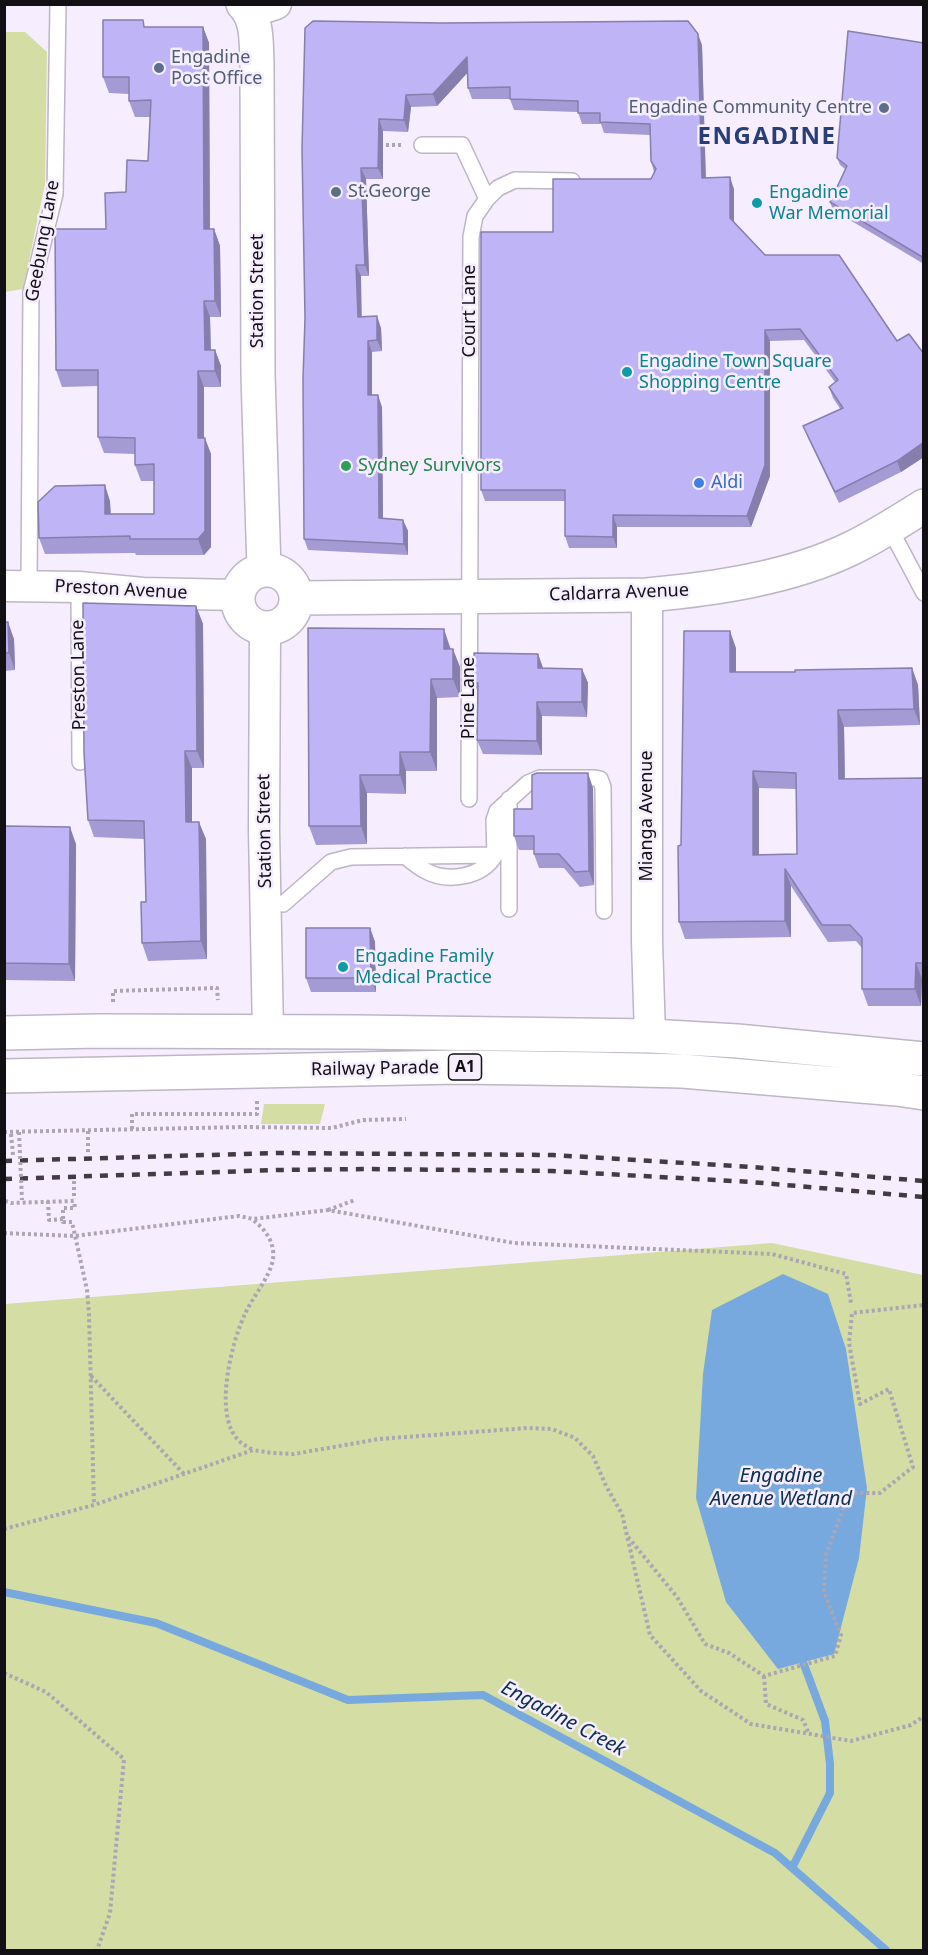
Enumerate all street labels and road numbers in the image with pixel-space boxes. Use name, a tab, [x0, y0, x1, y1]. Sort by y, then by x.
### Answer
street label: Geebung Lane	[22, 178, 64, 304]
street label: Station Street	[247, 234, 269, 348]
street label: Court Lane	[459, 265, 481, 357]
street label: Preston Avenue	[54, 576, 188, 604]
street label: Caldarra Avenue	[549, 580, 689, 606]
street label: Preston Lane	[67, 619, 91, 731]
street label: Pine Lane	[458, 657, 480, 739]
street label: Mianga Avenue	[636, 750, 658, 882]
street label: Station Street	[253, 774, 277, 888]
road number: A1	[448, 1054, 482, 1080]
street label: Railway Parade	[311, 1057, 439, 1081]

